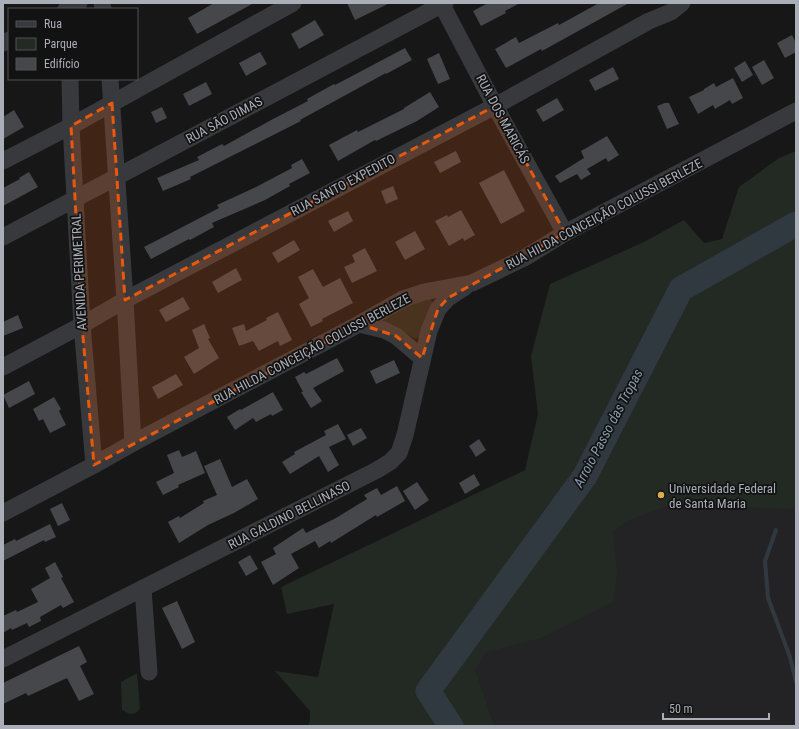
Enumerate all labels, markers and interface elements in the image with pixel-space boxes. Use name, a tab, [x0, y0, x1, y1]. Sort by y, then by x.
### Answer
legend	[8, 8, 138, 80]
text: Rua	[44, 17, 62, 31]
text: Parque	[44, 37, 78, 51]
text: Edifício	[44, 57, 80, 71]
street label: RUA DOS MARICÁS	[473, 72, 533, 166]
street label: RUA SÃO DIMAS	[183, 93, 265, 146]
street label: RUA SANTO EXPEDITO	[288, 151, 398, 219]
street label: RUA HILDA CONCEIÇÃO COLUSSI BERLEZE	[503, 155, 705, 272]
street label: AVENIDA PERIMETRAL	[68, 213, 90, 331]
street label: RUA HILDA CONCEIÇÃO COLUSSI BERLEZE	[211, 290, 413, 407]
water label: Arroio Passo das Tropas	[570, 366, 646, 491]
street label: RUA GALDINO BELLINASO	[226, 478, 353, 552]
place label: Universidade Federal de Santa Maria	[669, 481, 776, 511]
marker: Universidade Federal de Santa Maria	[656, 490, 666, 500]
scale bar	[663, 695, 769, 721]
text: 50 m	[669, 702, 693, 716]

